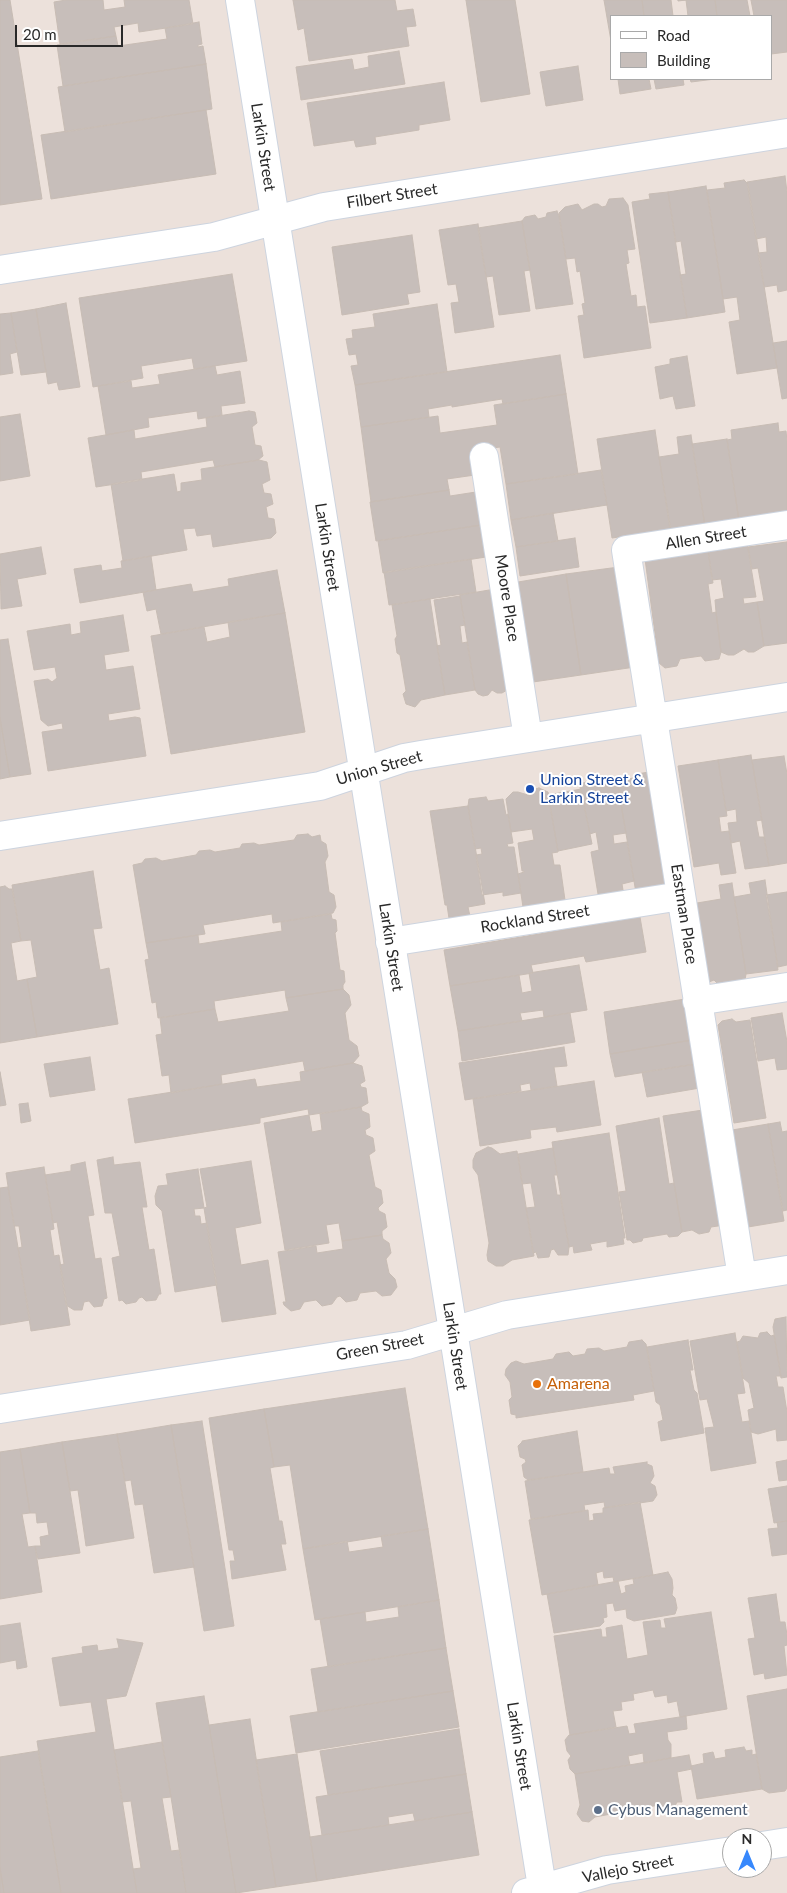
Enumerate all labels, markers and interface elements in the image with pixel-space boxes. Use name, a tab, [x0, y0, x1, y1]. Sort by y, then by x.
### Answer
scale bar	[18, 15, 125, 47]
legend	[610, 15, 772, 80]
text: 20 m	[23, 25, 57, 43]
text: Road	[657, 26, 690, 44]
text: Building	[657, 51, 710, 69]
street label: Larkin Street	[247, 101, 279, 193]
street label: Filbert Street	[345, 179, 439, 213]
street label: Larkin Street	[311, 501, 343, 593]
street label: Allen Street	[664, 522, 748, 554]
street label: Moore Place	[491, 553, 523, 643]
street label: Union Street	[334, 747, 424, 789]
place label: Union Street & Larkin Street	[540, 770, 644, 808]
marker: Union Street & Larkin Street	[524, 783, 536, 795]
street label: Eastman Place	[667, 863, 701, 965]
street label: Larkin Street	[375, 901, 407, 993]
street label: Rockland Street	[479, 901, 591, 937]
street label: Larkin Street	[439, 1300, 471, 1392]
street label: Green Street	[334, 1329, 426, 1365]
place label: Amarena	[547, 1374, 610, 1394]
marker: Amarena	[531, 1378, 543, 1390]
street label: Larkin Street	[503, 1700, 535, 1792]
place label: Cybus Management	[608, 1800, 748, 1820]
marker: Cybus Management	[592, 1804, 604, 1816]
north arrow	[722, 1828, 772, 1878]
text: N	[742, 1830, 752, 1847]
street label: Vallejo Street	[581, 1851, 675, 1887]

